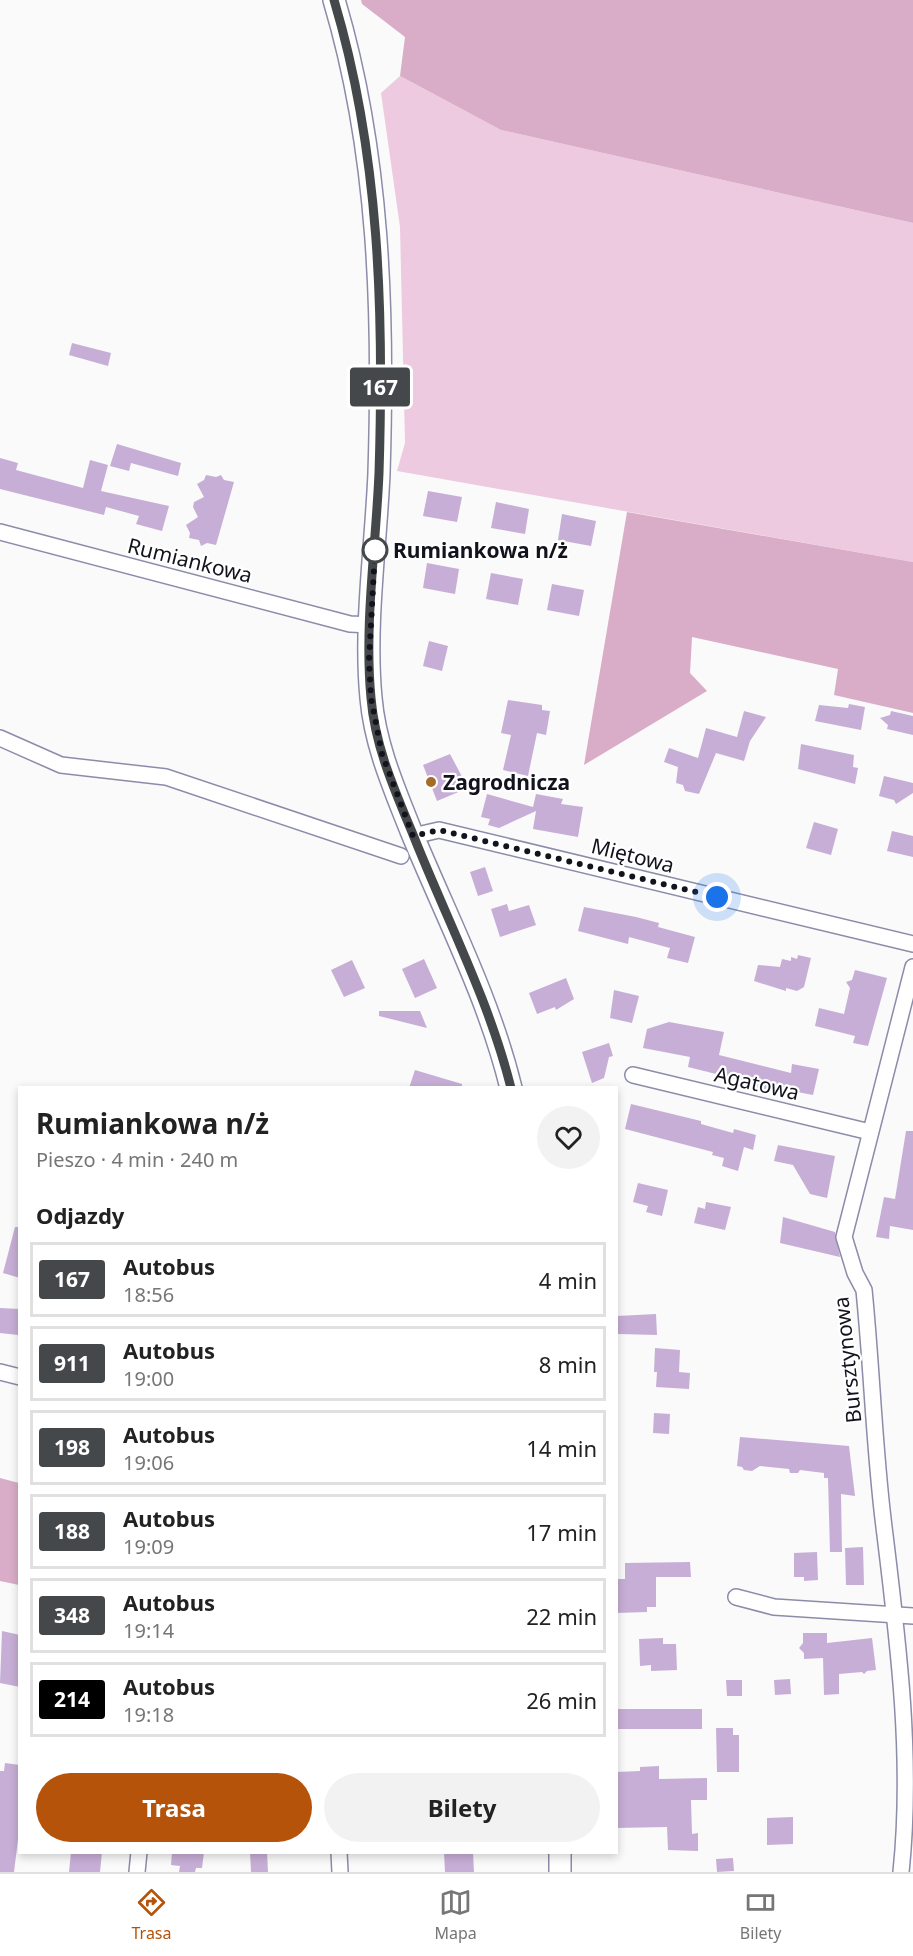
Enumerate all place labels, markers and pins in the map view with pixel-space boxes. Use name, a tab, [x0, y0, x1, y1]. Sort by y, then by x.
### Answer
place label: Rumiankowa n/ż	[393, 536, 568, 564]
marker: Rumiankowa n/ż	[362, 537, 388, 563]
place label: Zagrodnicza	[443, 768, 570, 796]
marker: Zagrodnicza	[424, 775, 438, 789]

